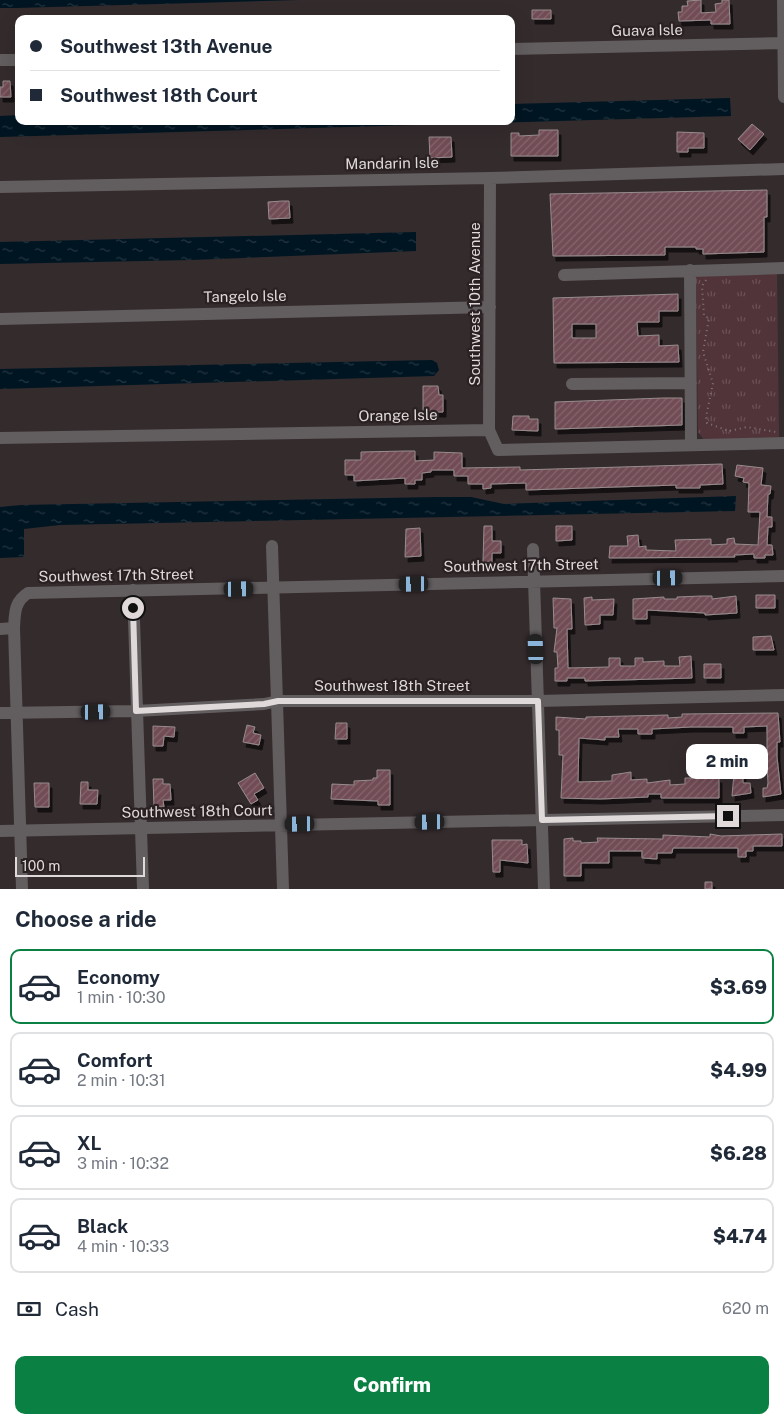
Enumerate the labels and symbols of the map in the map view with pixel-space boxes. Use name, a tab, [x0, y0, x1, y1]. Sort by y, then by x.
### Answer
street label: Guava Isle	[611, 21, 683, 39]
street label: Mandarin Isle	[345, 154, 439, 172]
street label: Southwest 10th Avenue	[466, 222, 483, 386]
street label: Tangelo Isle	[203, 287, 287, 305]
street label: Orange Isle	[358, 406, 438, 424]
street label: Southwest 17th Street	[443, 555, 599, 575]
street label: Southwest 17th Street	[38, 565, 194, 585]
car	[652, 570, 683, 586]
car	[398, 576, 429, 592]
car	[223, 581, 254, 597]
route start	[122, 597, 144, 619]
car	[527, 634, 544, 664]
street label: Southwest 18th Street	[314, 677, 470, 694]
car	[80, 704, 111, 720]
callout: 2 min	[687, 744, 769, 778]
street label: Southwest 18th Court	[121, 801, 273, 821]
route end	[717, 805, 739, 827]
car	[414, 814, 445, 830]
car	[284, 816, 315, 832]
scale bar	[15, 854, 145, 877]

